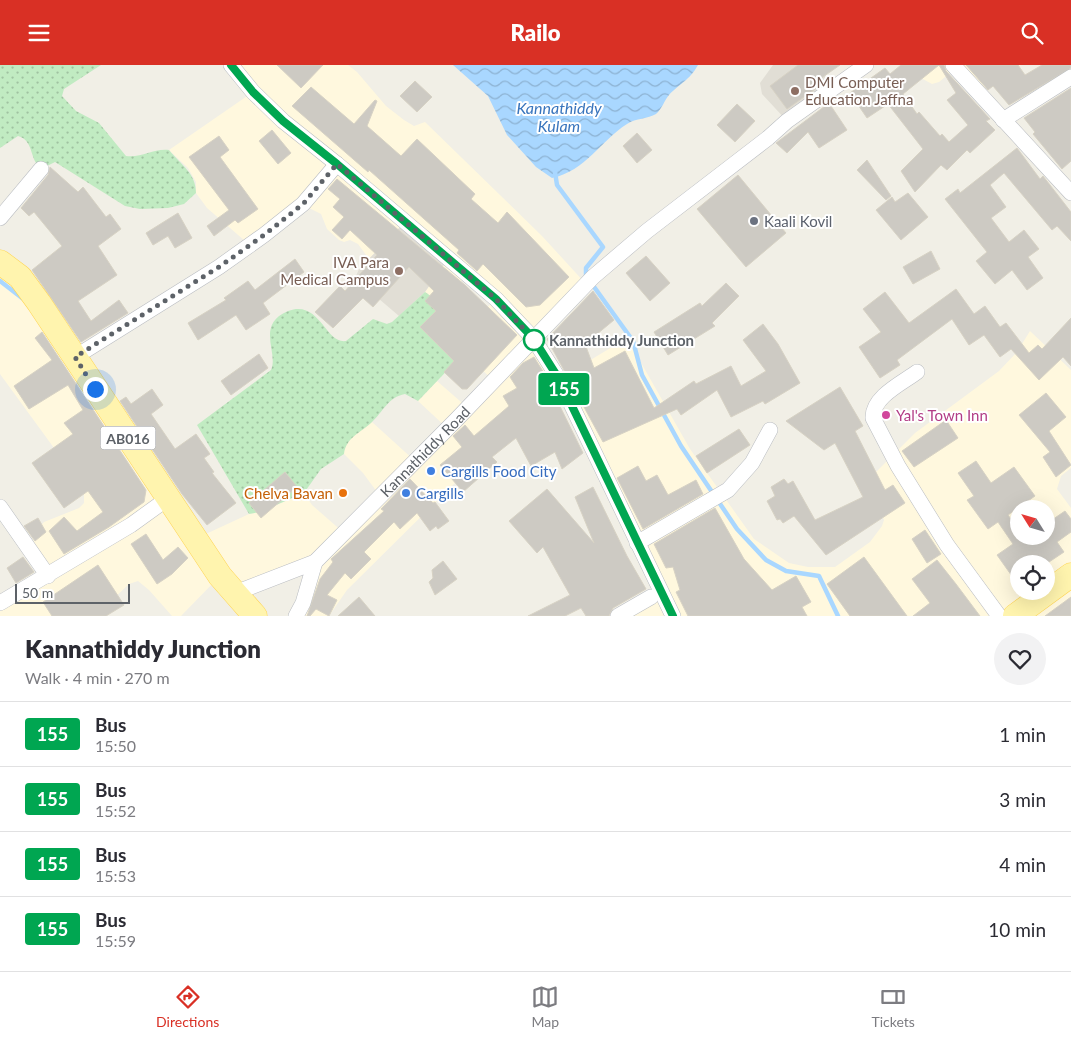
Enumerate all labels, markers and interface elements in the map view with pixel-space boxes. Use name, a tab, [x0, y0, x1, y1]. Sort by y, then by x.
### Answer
icon: menu	[25, 19, 53, 47]
text: Railo	[510, 19, 561, 46]
icon: search	[1018, 19, 1046, 47]
place label: DMI Computer Education Jaffna	[805, 73, 913, 108]
marker: DMI Computer Education Jaffna	[789, 85, 801, 97]
water label: Kannathiddy Kulam	[516, 98, 602, 135]
place label: Kaali Kovil	[764, 212, 832, 230]
marker: Kaali Kovil	[748, 215, 760, 227]
place label: IVA Para Medical Campus	[280, 253, 389, 288]
marker: IVA Para Medical Campus	[393, 265, 405, 277]
marker: Kannathiddy Junction	[523, 329, 545, 351]
place label: Kannathiddy Junction	[549, 331, 694, 349]
line badge: 155	[535, 373, 593, 405]
your location	[83, 377, 108, 402]
text: 155	[548, 378, 580, 400]
street label: Kannathiddy Road	[376, 402, 474, 500]
place label: Yal's Town Inn	[896, 406, 988, 424]
marker: Yal's Town Inn	[880, 409, 892, 421]
road number: AB016	[100, 427, 156, 449]
place label: Cargills Food City	[441, 462, 557, 480]
marker: Cargills Food City	[425, 465, 437, 477]
place label: Chelva Bavan	[244, 484, 333, 502]
place label: Cargills	[416, 484, 464, 502]
marker: Chelva Bavan	[337, 487, 349, 499]
marker: Cargills	[400, 487, 412, 499]
north arrow	[1010, 500, 1055, 545]
map controls	[1010, 500, 1055, 600]
button: locate	[1010, 555, 1055, 600]
scale bar	[15, 581, 130, 604]
text: 50 m	[22, 584, 53, 601]
button: heart	[994, 633, 1046, 685]
text: Kannathiddy Junction	[25, 634, 261, 663]
text: Walk · 4 min · 270 m	[25, 668, 170, 687]
text: Bus	[95, 713, 126, 736]
text: 155	[37, 723, 68, 745]
text: 1 min	[999, 723, 1046, 746]
text: 15:50	[95, 736, 136, 755]
text: Bus	[95, 778, 126, 801]
text: 155	[37, 788, 68, 810]
text: 3 min	[999, 788, 1046, 811]
text: 15:52	[95, 801, 136, 820]
text: Bus	[95, 843, 126, 866]
text: 155	[37, 853, 68, 875]
text: 4 min	[999, 853, 1046, 876]
text: 15:53	[95, 866, 136, 885]
text: Bus	[95, 908, 126, 931]
text: 155	[37, 918, 68, 940]
text: 10 min	[988, 918, 1046, 941]
text: 15:59	[95, 931, 136, 950]
tab: Directions	[156, 983, 219, 1030]
tab: Map	[531, 983, 559, 1030]
tab: Tickets	[872, 983, 915, 1030]

